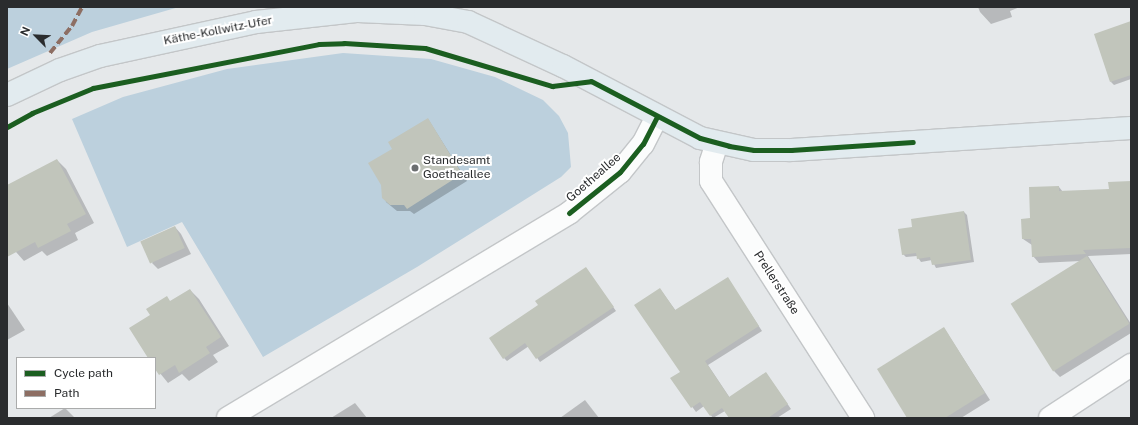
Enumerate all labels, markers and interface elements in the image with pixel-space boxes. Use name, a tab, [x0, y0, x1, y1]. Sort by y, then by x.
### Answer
street label: Käthe-Kollwitz-Ufer	[162, 13, 274, 49]
north arrow	[16, 16, 56, 56]
text: N	[18, 25, 32, 37]
street label: Goetheallee	[564, 150, 624, 206]
place label: Standesamt Goetheallee	[423, 154, 490, 182]
marker: Standesamt Goetheallee	[410, 163, 420, 173]
street label: Prellerstraße	[750, 249, 802, 317]
legend	[16, 357, 156, 409]
text: Cycle path	[54, 366, 113, 380]
text: Path	[54, 386, 80, 400]

